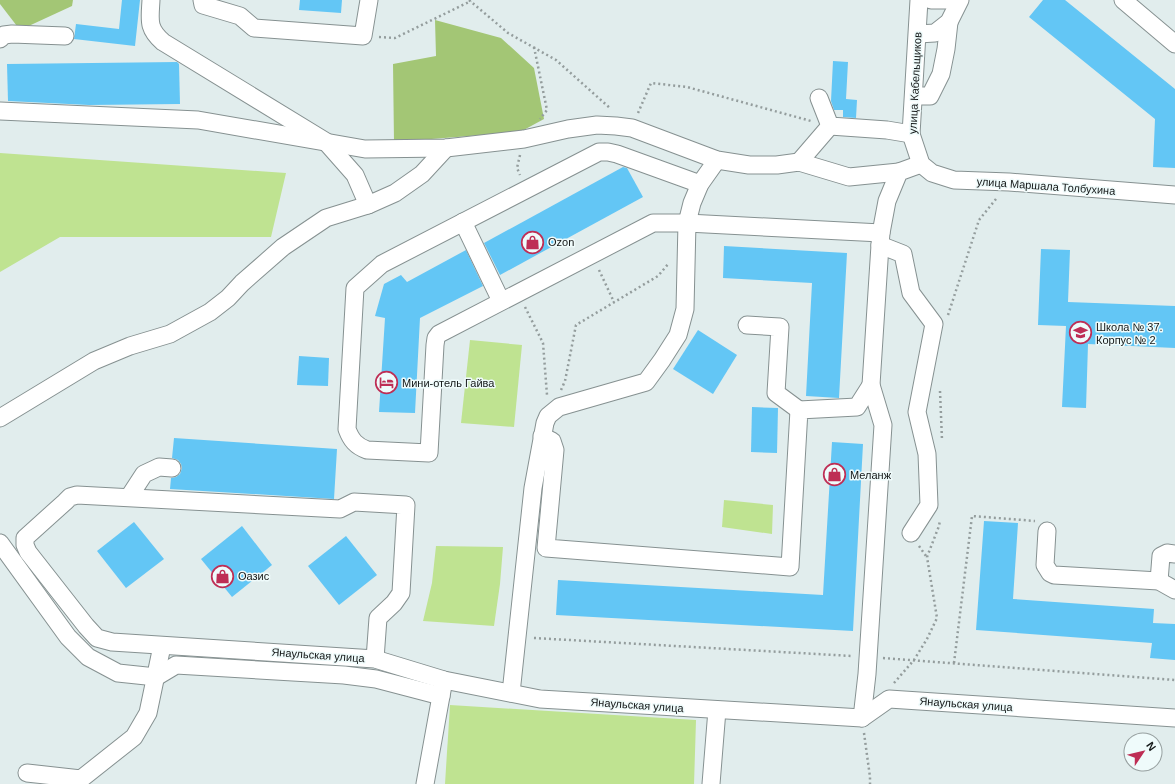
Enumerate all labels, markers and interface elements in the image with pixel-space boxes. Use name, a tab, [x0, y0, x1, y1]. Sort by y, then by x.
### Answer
street label: улица Кабельщиков	[906, 32, 924, 134]
street label: улица Маршала Толбухина	[976, 175, 1117, 197]
shop icon: Ozon	[519, 229, 545, 255]
place label: Ozon	[548, 236, 574, 248]
school or university icon: Школа № 37. Корпус № 2	[1068, 320, 1094, 346]
place label: Школа № 37. Корпус № 2	[1096, 321, 1163, 346]
hotel icon: Мини-отель Гайва	[373, 370, 399, 396]
place label: Мини-отель Гайва	[402, 377, 495, 389]
shop icon: Меланж	[822, 462, 848, 488]
place label: Меланж	[850, 469, 892, 481]
shop icon: Оазис	[210, 563, 236, 589]
place label: Оазис	[238, 570, 270, 582]
street label: Янаульская улица	[271, 646, 366, 664]
street label: Янаульская улица	[919, 695, 1014, 713]
street label: Янаульская улица	[590, 696, 685, 714]
north arrow	[1123, 732, 1163, 772]
text: N	[1144, 740, 1158, 753]

